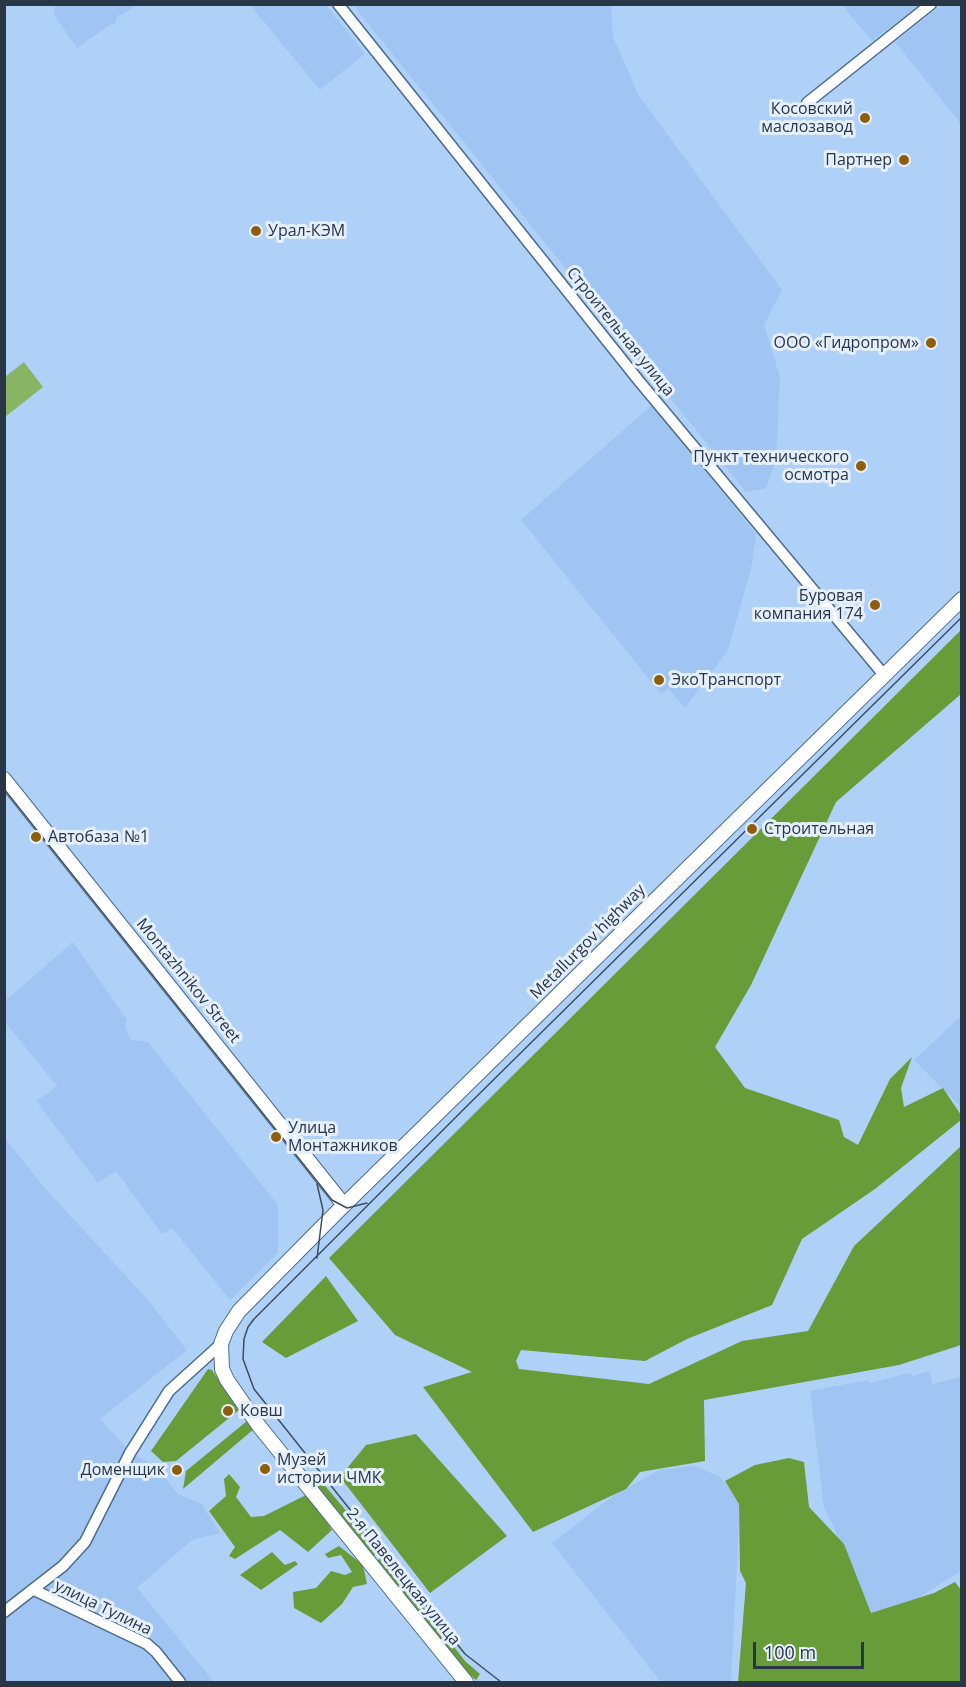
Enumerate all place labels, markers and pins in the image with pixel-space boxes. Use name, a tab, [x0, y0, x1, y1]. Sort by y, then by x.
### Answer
place label: Косовский маслозавод	[761, 99, 853, 137]
marker: Косовский маслозавод	[858, 111, 872, 125]
place label: Партнер	[825, 150, 892, 170]
marker: Партнер	[897, 153, 911, 167]
place label: Урал-КЭМ	[268, 221, 345, 241]
marker: Урал-КЭМ	[249, 224, 263, 238]
place label: ООО «Гидропром»	[773, 333, 919, 353]
marker: ООО «Гидропром»	[924, 336, 938, 350]
place label: Пункт технического осмотра	[693, 447, 849, 485]
marker: Пункт технического осмотра	[854, 459, 868, 473]
place label: Буровая компания 174	[754, 586, 863, 624]
marker: Буровая компания 174	[868, 598, 882, 612]
place label: ЭкоТранспорт	[671, 670, 781, 690]
marker: ЭкоТранспорт	[652, 673, 666, 687]
place label: Строительная	[764, 819, 874, 839]
marker: Строительная	[745, 822, 759, 836]
place label: Автобаза №1	[48, 827, 149, 847]
marker: Автобаза №1	[29, 830, 43, 844]
place label: Улица Монтажников	[288, 1118, 398, 1156]
marker: Улица Монтажников	[269, 1130, 283, 1144]
place label: Ковш	[240, 1401, 283, 1421]
marker: Ковш	[221, 1404, 235, 1418]
place label: Музей истории ЧМК	[277, 1450, 382, 1488]
place label: Доменщик	[81, 1460, 165, 1480]
marker: Музей истории ЧМК	[258, 1462, 272, 1476]
marker: Доменщик	[170, 1463, 184, 1477]

